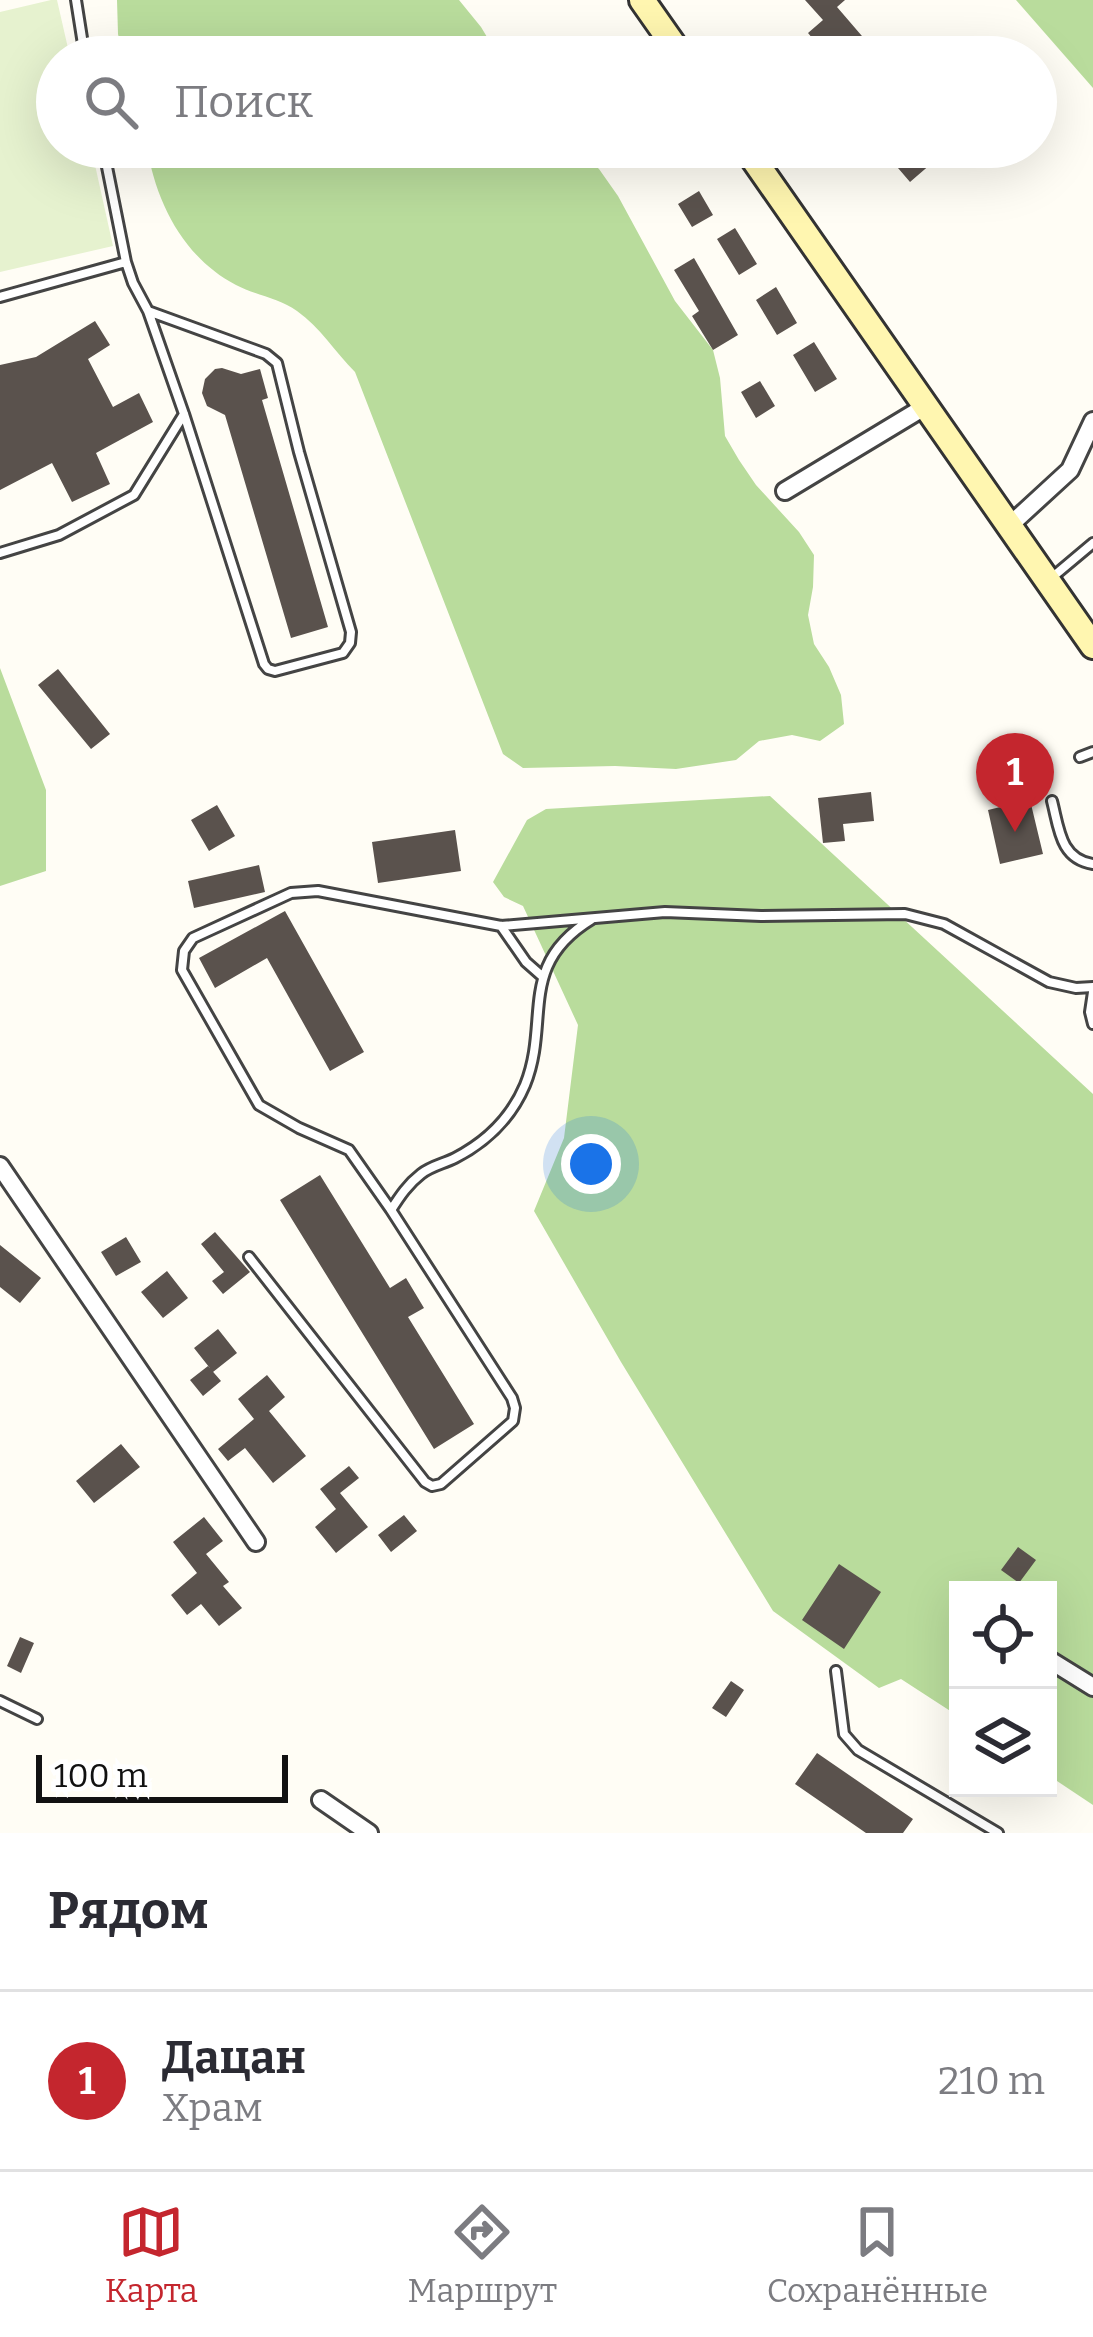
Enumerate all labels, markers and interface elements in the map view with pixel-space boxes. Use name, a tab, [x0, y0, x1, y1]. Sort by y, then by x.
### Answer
search box	[36, 36, 1057, 168]
icon: search	[78, 69, 144, 135]
text: Поиск	[174, 75, 313, 129]
pin: 1	[976, 733, 1054, 832]
your location	[561, 1134, 621, 1194]
map controls	[949, 1581, 1057, 1797]
button: locate	[949, 1581, 1057, 1689]
button: layers	[949, 1689, 1057, 1797]
scale bar	[36, 1749, 288, 1802]
text: 100 m	[54, 1756, 148, 1796]
text: Рядом	[48, 1880, 208, 1942]
text: Дацан	[162, 2031, 306, 2085]
text: 1	[79, 2058, 95, 2104]
text: 210 m	[938, 2058, 1045, 2104]
text: Храм	[162, 2085, 263, 2131]
tab: Карта	[105, 2199, 198, 2311]
tab: Маршрут	[408, 2199, 557, 2311]
tab: Сохранённые	[767, 2199, 988, 2311]

